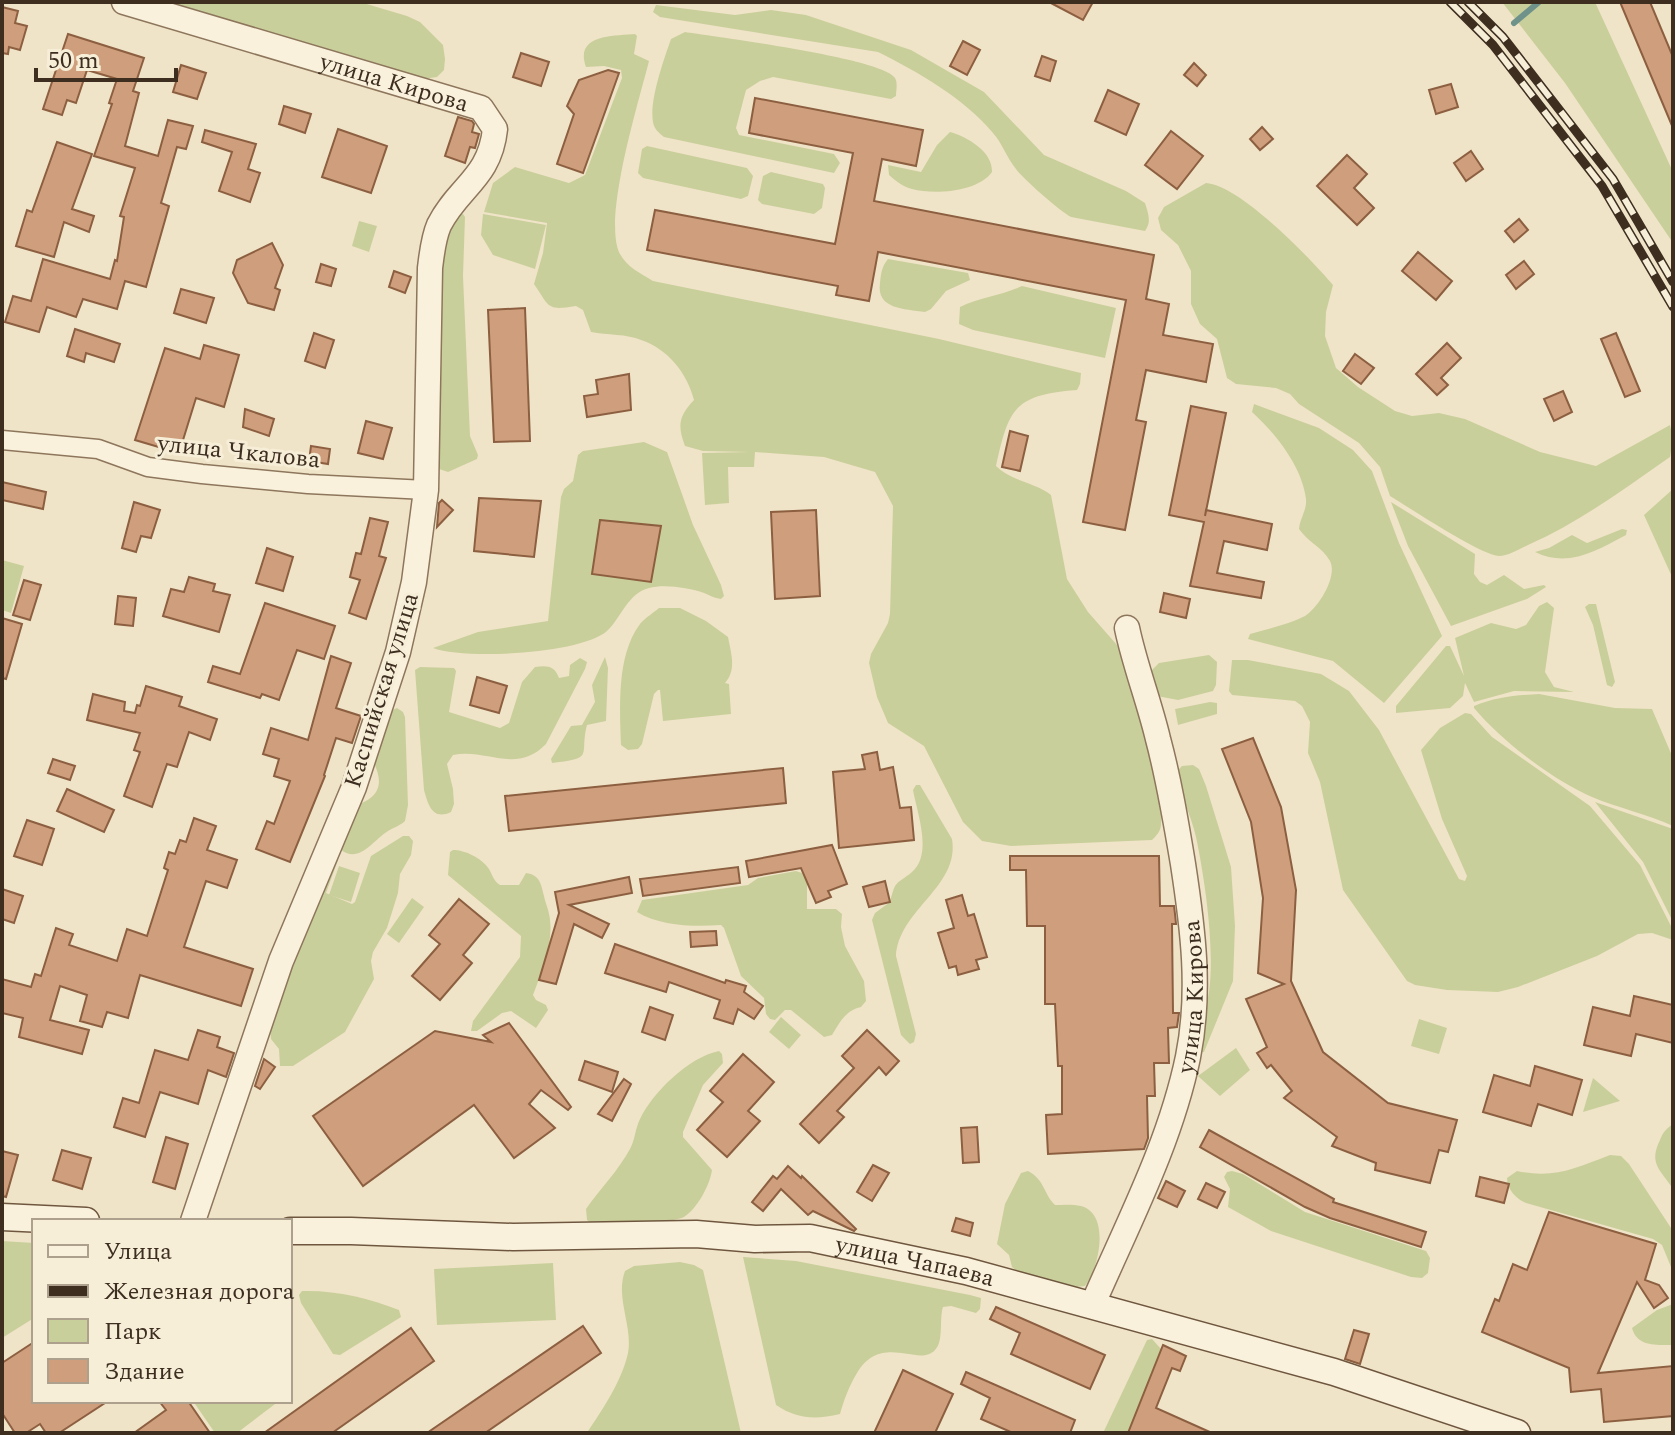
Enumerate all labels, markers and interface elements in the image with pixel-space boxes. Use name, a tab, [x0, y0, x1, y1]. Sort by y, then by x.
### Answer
scale bar	[36, 32, 176, 82]
text: 50 m	[48, 43, 99, 79]
street label: улица Кирова	[314, 44, 473, 122]
street label: улица Чкалова	[155, 425, 322, 478]
street label: Каспийская улица	[335, 588, 429, 792]
street label: улица Кирова	[1168, 918, 1214, 1078]
legend	[32, 1219, 292, 1403]
street label: улица Чапаева	[831, 1227, 999, 1297]
text: Улица	[104, 1234, 172, 1270]
text: Железная дорога	[104, 1274, 295, 1310]
text: Парк	[104, 1314, 161, 1350]
text: Здание	[104, 1354, 185, 1390]

